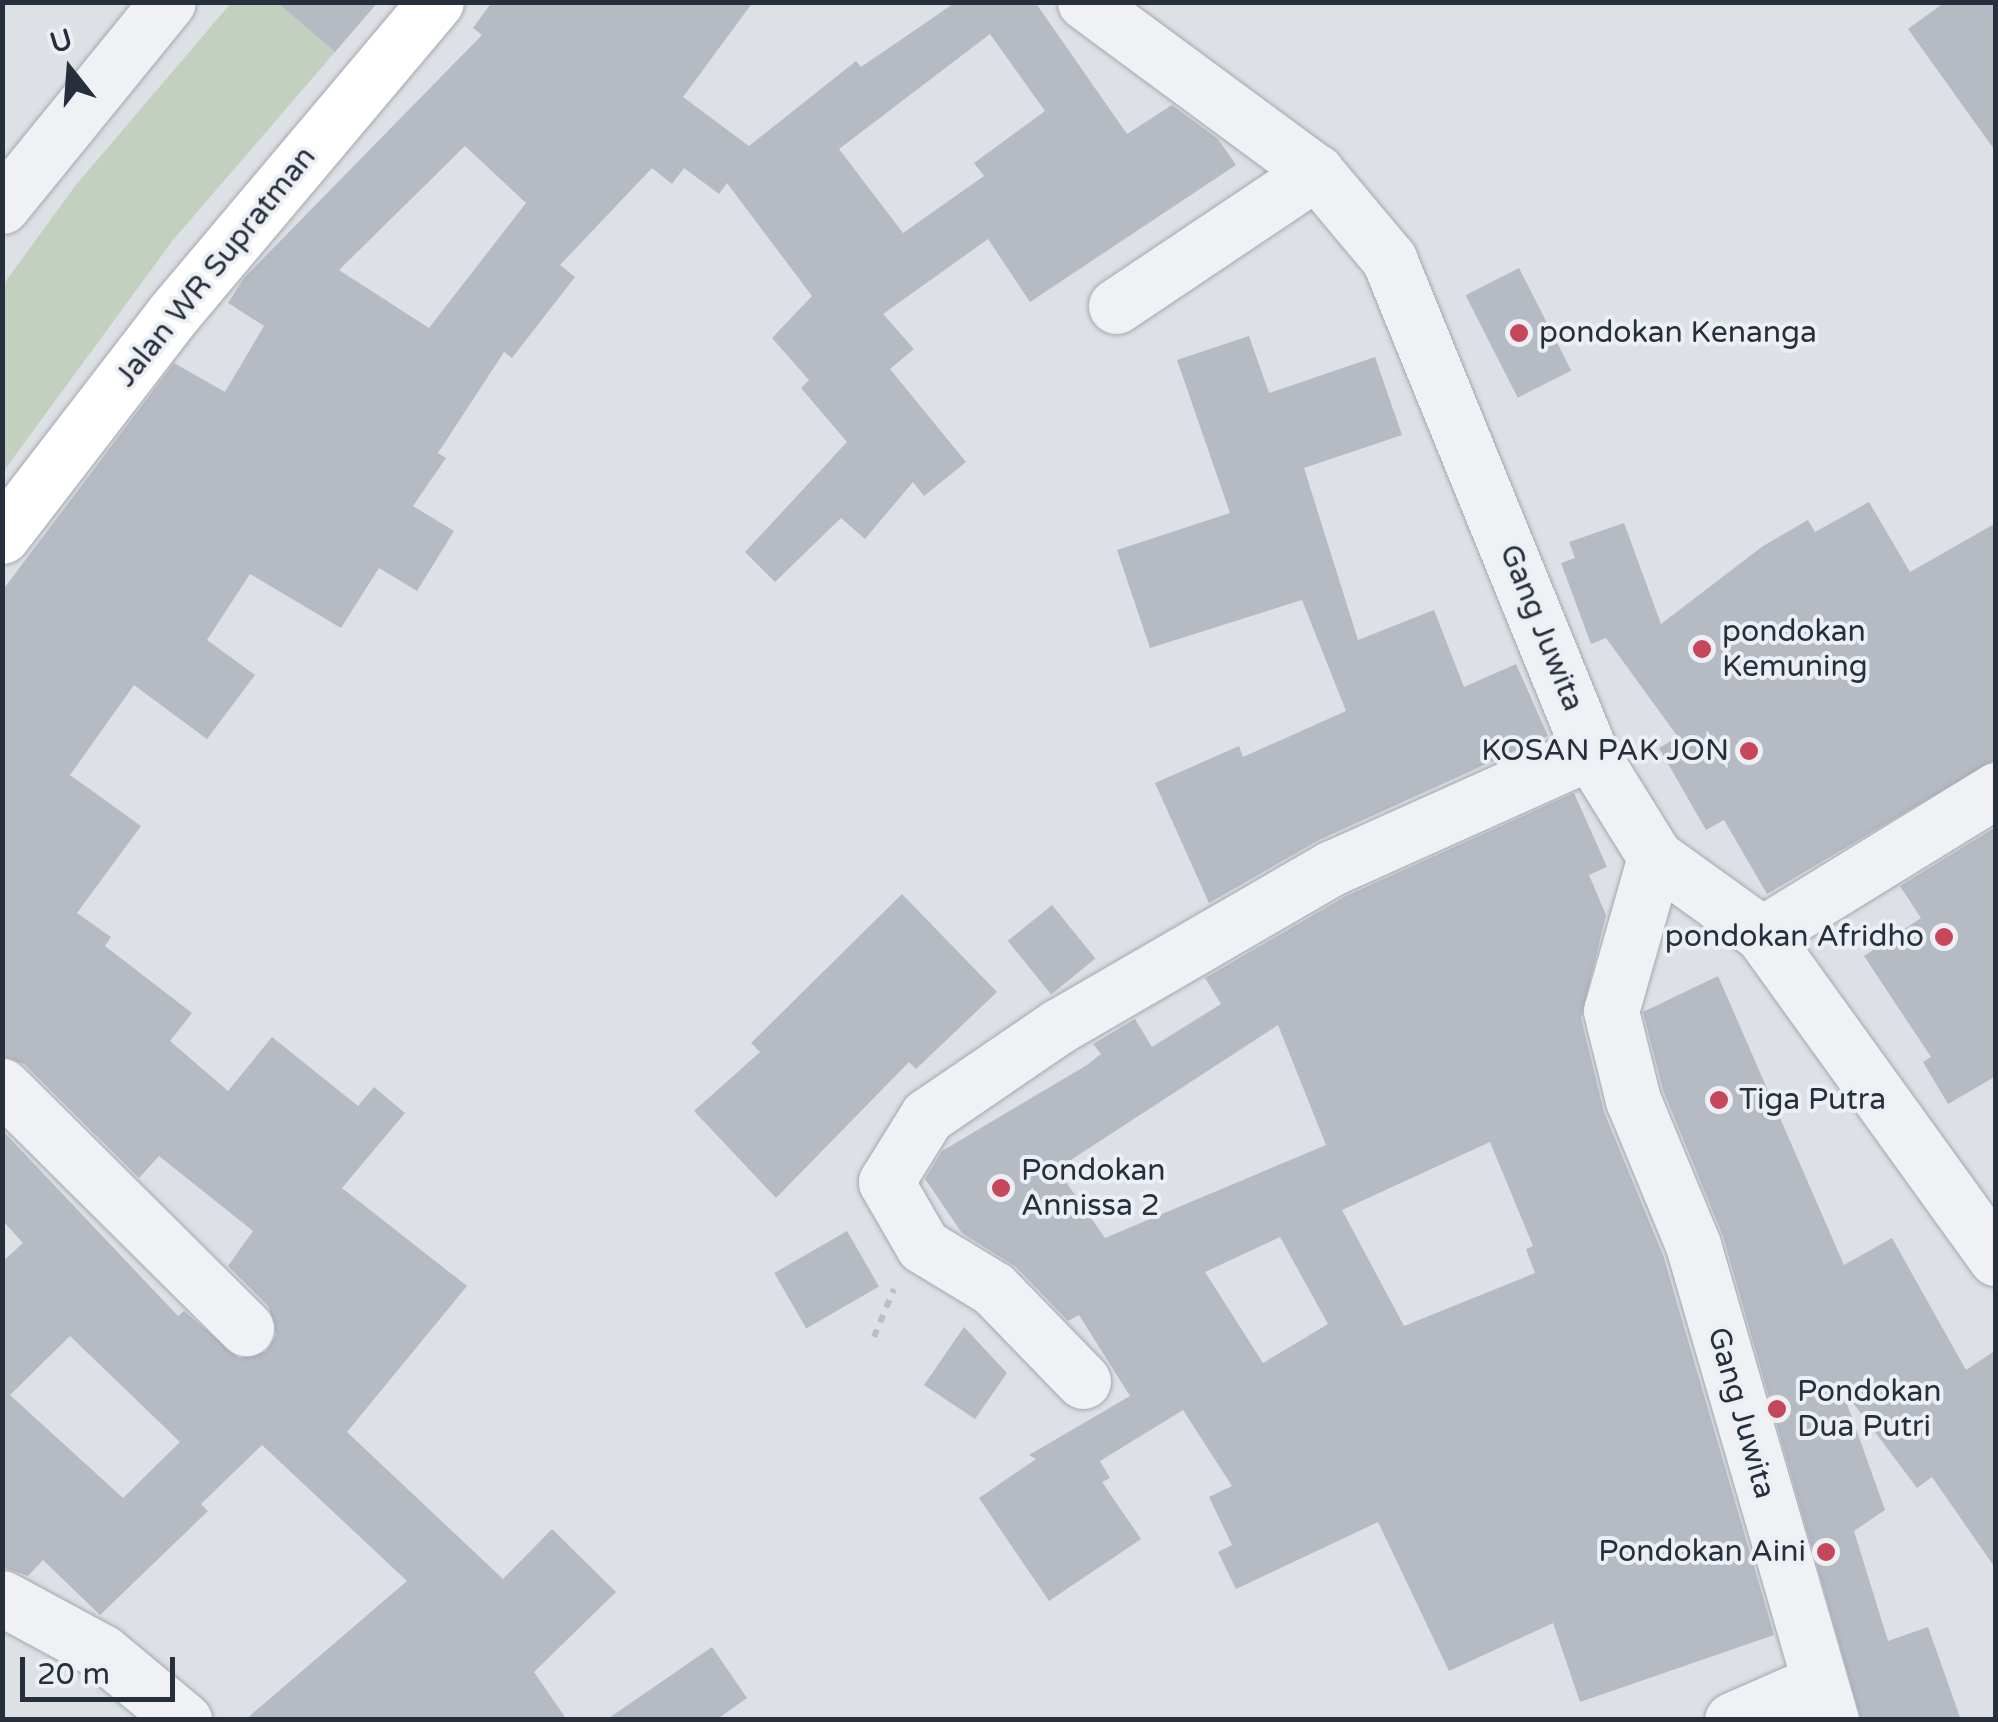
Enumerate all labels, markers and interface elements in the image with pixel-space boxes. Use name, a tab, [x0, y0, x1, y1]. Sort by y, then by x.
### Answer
north arrow	[20, 20, 120, 120]
text: U	[46, 22, 76, 61]
street label: Jalan WR Supratman	[108, 140, 324, 394]
place label: pondokan Kenanga	[1539, 315, 1817, 351]
marker: pondokan Kenanga	[1508, 322, 1530, 344]
street label: Gang Juwita	[1491, 539, 1591, 717]
place label: pondokan Kemuning	[1722, 614, 1868, 684]
marker: pondokan Kemuning	[1691, 638, 1713, 660]
place label: KOSAN PAK JON	[1481, 733, 1729, 769]
marker: KOSAN PAK JON	[1738, 740, 1760, 762]
place label: pondokan Afridho	[1665, 919, 1924, 955]
marker: pondokan Afridho	[1933, 926, 1955, 948]
place label: Tiga Putra	[1739, 1082, 1886, 1118]
marker: Tiga Putra	[1708, 1089, 1730, 1111]
place label: Pondokan Annissa 2	[1021, 1153, 1166, 1224]
marker: Pondokan Annissa 2	[990, 1177, 1012, 1199]
street label: Gang Juwita	[1699, 1323, 1783, 1503]
place label: Pondokan Dua Putri	[1797, 1374, 1942, 1444]
marker: Pondokan Dua Putri	[1766, 1398, 1788, 1420]
place label: Pondokan Aini	[1598, 1534, 1806, 1570]
marker: Pondokan Aini	[1815, 1541, 1837, 1563]
scale bar	[25, 1637, 180, 1699]
text: 20 m	[37, 1656, 110, 1693]

